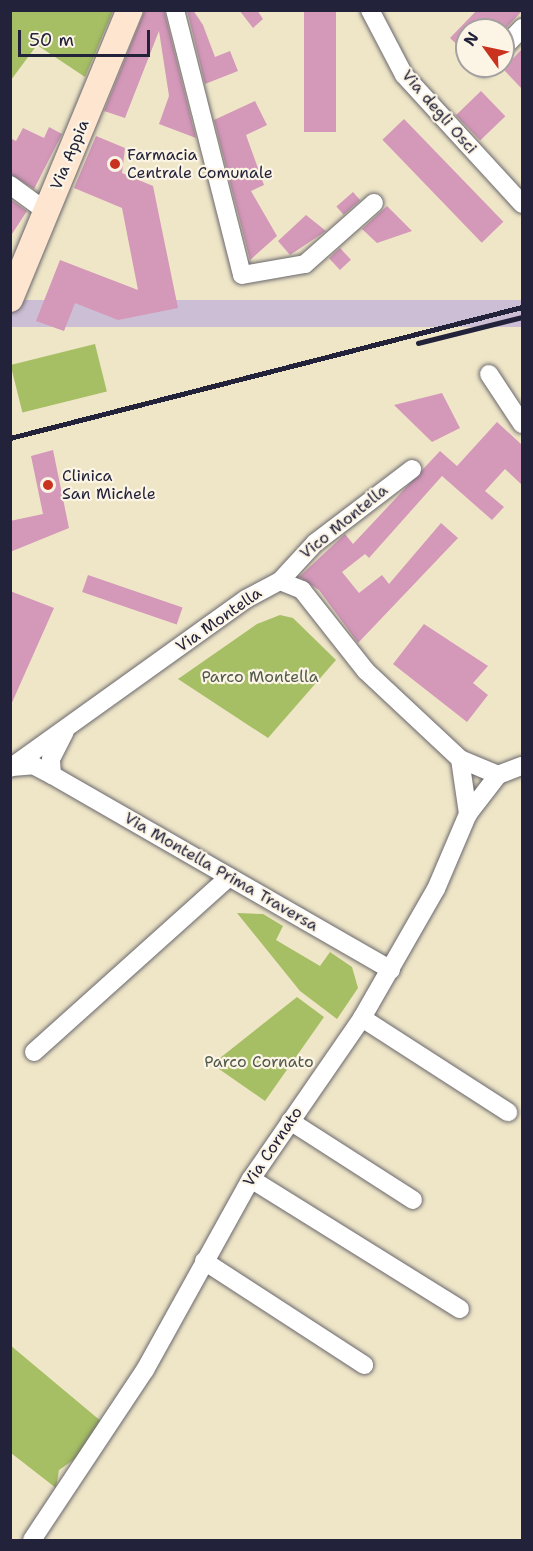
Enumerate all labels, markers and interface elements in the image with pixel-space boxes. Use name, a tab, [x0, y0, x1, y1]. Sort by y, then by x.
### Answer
scale bar	[21, 18, 153, 56]
north arrow	[455, 18, 515, 78]
text: 50 m	[29, 28, 74, 52]
text: N	[459, 28, 483, 50]
street label: Via degli Osci	[397, 66, 481, 158]
street label: Via Appia	[47, 117, 93, 193]
place label: Farmacia Centrale Comunale	[127, 145, 273, 183]
marker: Farmacia Centrale Comunale	[108, 157, 122, 171]
place label: Clinica San Michele	[62, 466, 156, 504]
marker: Clinica San Michele	[39, 476, 57, 494]
street label: Vico Montella	[296, 481, 392, 563]
street label: Via Montella	[173, 583, 265, 657]
park label: Parco Montella	[201, 667, 319, 687]
street label: Via Montella Prima Traversa	[121, 808, 321, 936]
park label: Parco Cornato	[204, 1052, 314, 1072]
street label: Via Cornato	[239, 1103, 307, 1191]

